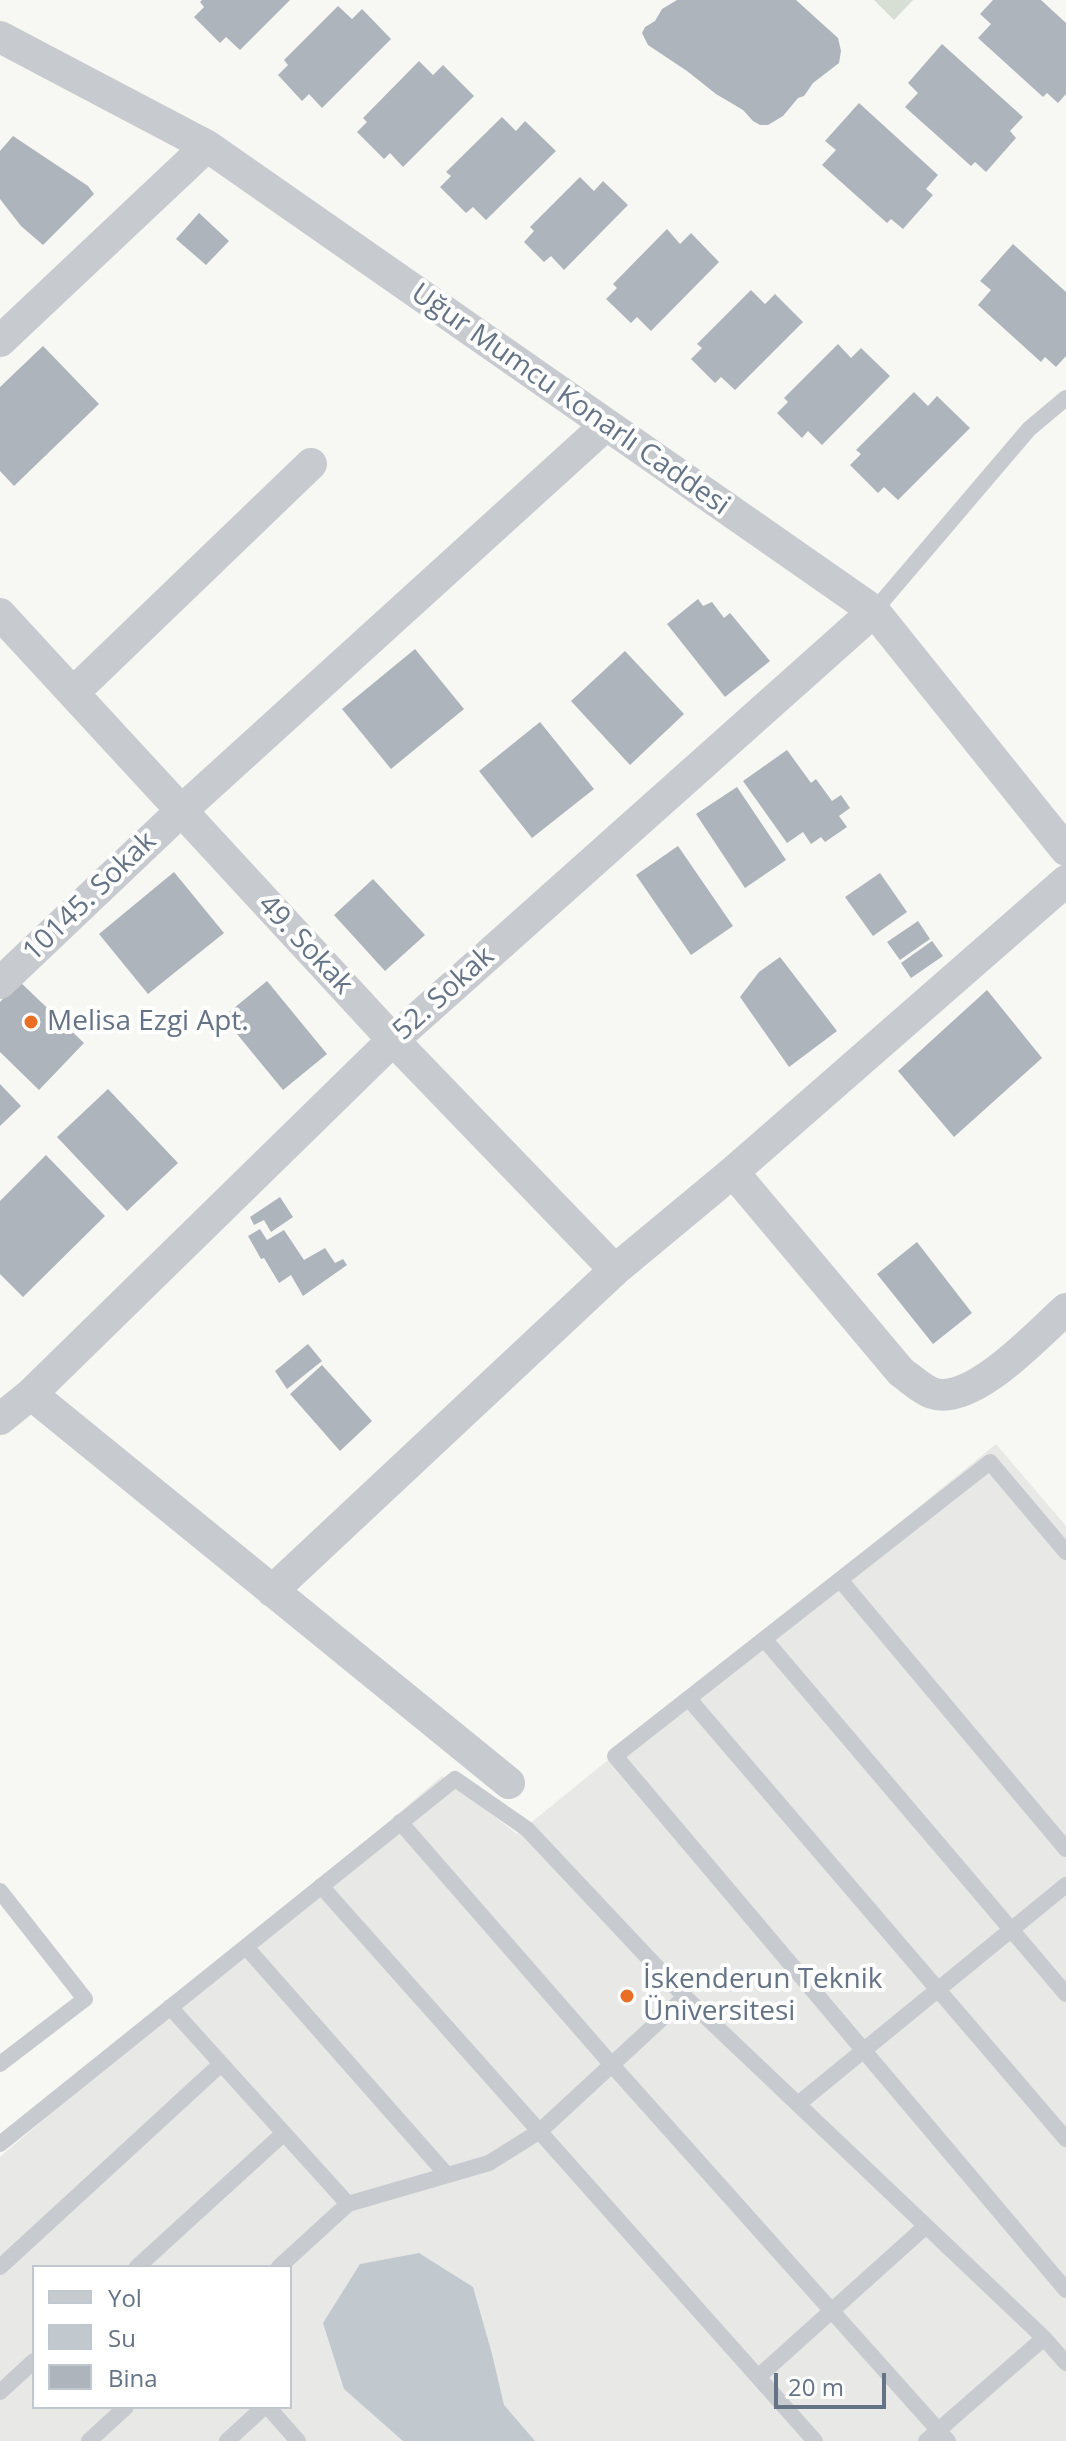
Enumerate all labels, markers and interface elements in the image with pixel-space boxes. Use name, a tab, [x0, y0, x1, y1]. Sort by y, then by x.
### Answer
street label: Uğur Mumcu Konarlı Caddesi	[404, 277, 736, 523]
street label: 10145. Sokak	[17, 825, 163, 969]
street label: 49. Sokak	[250, 888, 360, 1002]
street label: 52. Sokak	[387, 940, 501, 1048]
place label: Melisa Ezgi Apt.	[47, 1005, 249, 1039]
marker: Melisa Ezgi Apt.	[22, 1013, 40, 1031]
place label: İskenderun Teknik Üniversitesi	[643, 1963, 882, 2029]
marker: İskenderun Teknik Üniversitesi	[618, 1987, 636, 2005]
legend	[32, 2265, 292, 2409]
text: Yol	[108, 2281, 142, 2314]
text: Su	[108, 2321, 136, 2354]
scale bar	[778, 2357, 890, 2407]
text: Bina	[108, 2361, 158, 2394]
text: 20 m	[788, 2370, 844, 2403]

